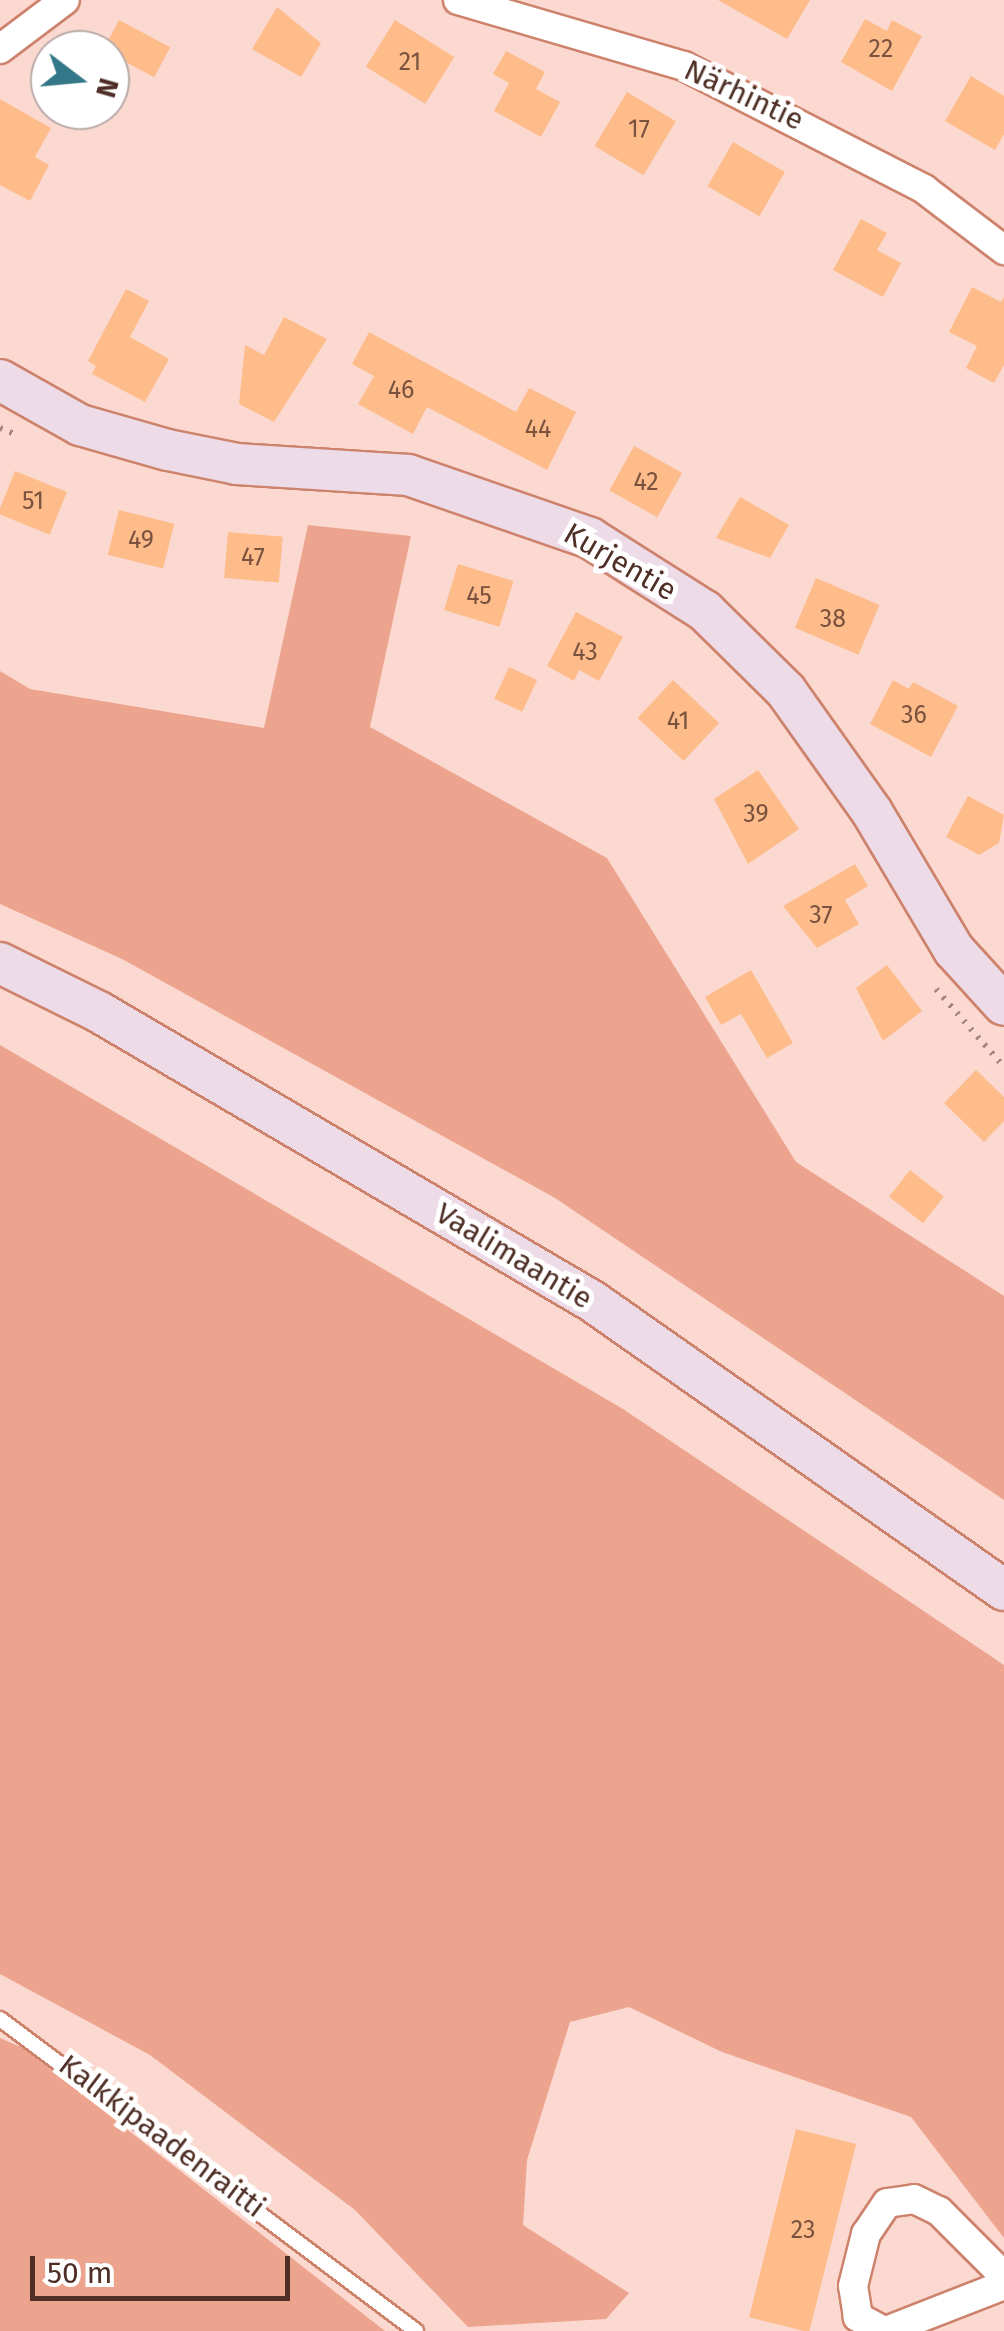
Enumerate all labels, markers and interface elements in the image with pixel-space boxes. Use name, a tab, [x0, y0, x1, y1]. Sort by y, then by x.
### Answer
north arrow	[30, 30, 130, 130]
house number: 22	[869, 34, 893, 64]
house number: 21	[399, 47, 421, 77]
street label: Närhintie	[679, 52, 809, 138]
text: N	[89, 74, 126, 101]
house number: 17	[628, 114, 650, 144]
house number: 46	[388, 375, 414, 405]
house number: 44	[525, 414, 551, 444]
house number: 42	[633, 467, 659, 497]
house number: 51	[22, 486, 44, 516]
street label: Kurjentie	[557, 515, 683, 609]
house number: 49	[128, 525, 154, 555]
house number: 47	[241, 542, 265, 572]
house number: 45	[466, 581, 492, 611]
house number: 38	[820, 604, 846, 634]
house number: 43	[572, 637, 598, 667]
house number: 36	[901, 700, 927, 730]
house number: 41	[667, 706, 689, 736]
house number: 39	[743, 799, 769, 829]
house number: 37	[809, 900, 833, 930]
street label: Vaalimaantie	[429, 1195, 599, 1317]
street label: Kalkkipaadenraitti	[52, 2047, 272, 2225]
house number: 23	[791, 2215, 815, 2245]
scale bar	[35, 2236, 295, 2298]
text: 50 m	[47, 2255, 112, 2291]

